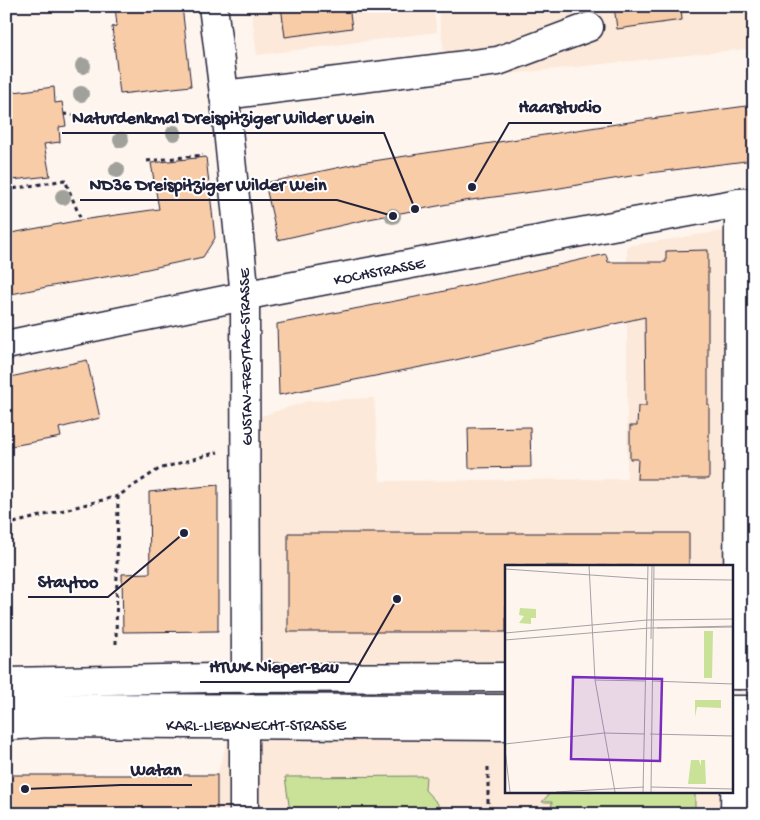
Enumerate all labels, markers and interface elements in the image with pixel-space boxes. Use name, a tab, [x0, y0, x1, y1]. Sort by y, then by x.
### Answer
callout: Haarstudio	[509, 90, 612, 123]
text: Haarstudio	[519, 98, 602, 119]
callout: Naturdenkmal Dreispitziger Wilder Wein	[62, 100, 384, 133]
text: Naturdenkmal Dreispitziger Wilder Wein	[72, 109, 374, 130]
callout: ND36 Dreispitziger Wilder Wein	[80, 167, 337, 200]
text: ND36 Dreispitziger Wilder Wein	[90, 176, 327, 197]
street label: KOCHSTRASSE	[332, 255, 428, 292]
street label: GUSTAV-FREYTAG-STRASSE	[236, 267, 259, 446]
callout: Staytoo	[28, 564, 108, 597]
inset map	[505, 565, 732, 792]
text: Staytoo	[38, 573, 99, 594]
callout: HTWK Nieper-Bau	[200, 649, 349, 682]
text: HTWK Nieper-Bau	[209, 658, 339, 679]
street label: KARL-LIEBKNECHT-STRASSE	[166, 718, 347, 737]
callout: Watan	[121, 752, 192, 785]
text: Watan	[129, 761, 182, 782]

